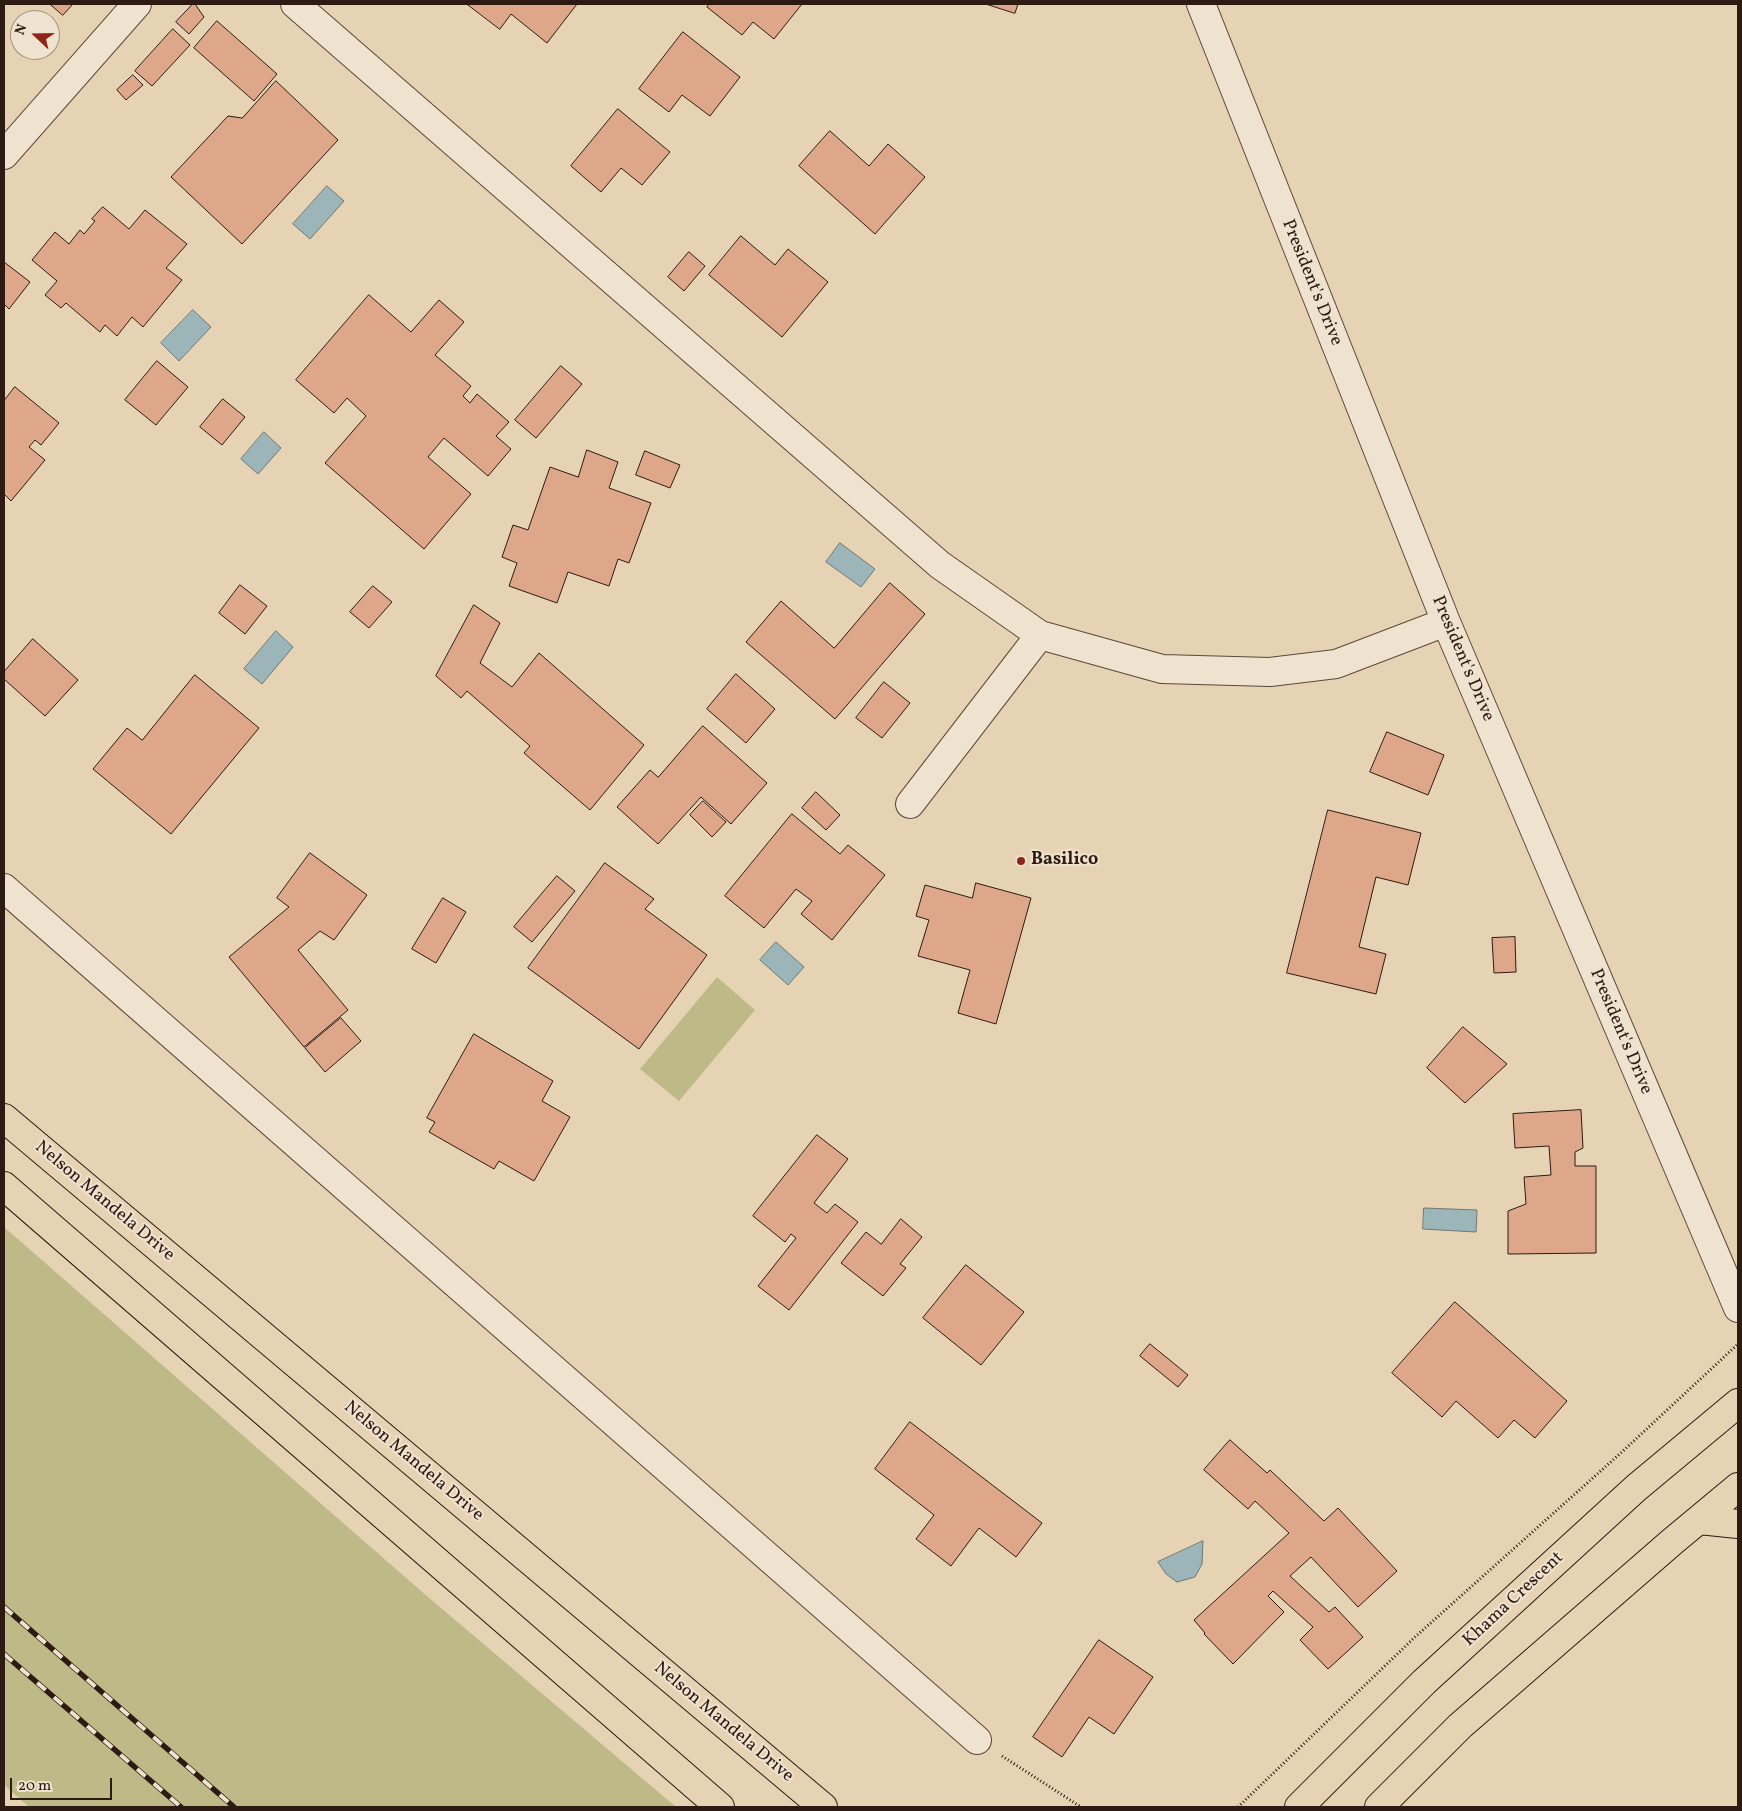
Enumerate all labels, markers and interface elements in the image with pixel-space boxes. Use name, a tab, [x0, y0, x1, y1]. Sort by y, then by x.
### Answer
north arrow	[10, 10, 60, 60]
text: N	[11, 22, 32, 38]
street label: President's Drive	[1276, 217, 1346, 349]
street label: President's Drive	[1426, 593, 1498, 725]
place label: Basilico	[1031, 850, 1098, 872]
marker: Basilico	[1015, 855, 1027, 867]
street label: President's Drive	[1584, 966, 1656, 1098]
street label: Nelson Mandela Drive	[30, 1137, 178, 1267]
street label: Nelson Mandela Drive	[339, 1397, 487, 1527]
street label: Khama Crescent	[1459, 1548, 1569, 1652]
street label: Nelson Mandela Drive	[649, 1658, 797, 1788]
scale bar	[12, 1768, 115, 1800]
text: 20 m	[18, 1776, 51, 1797]

